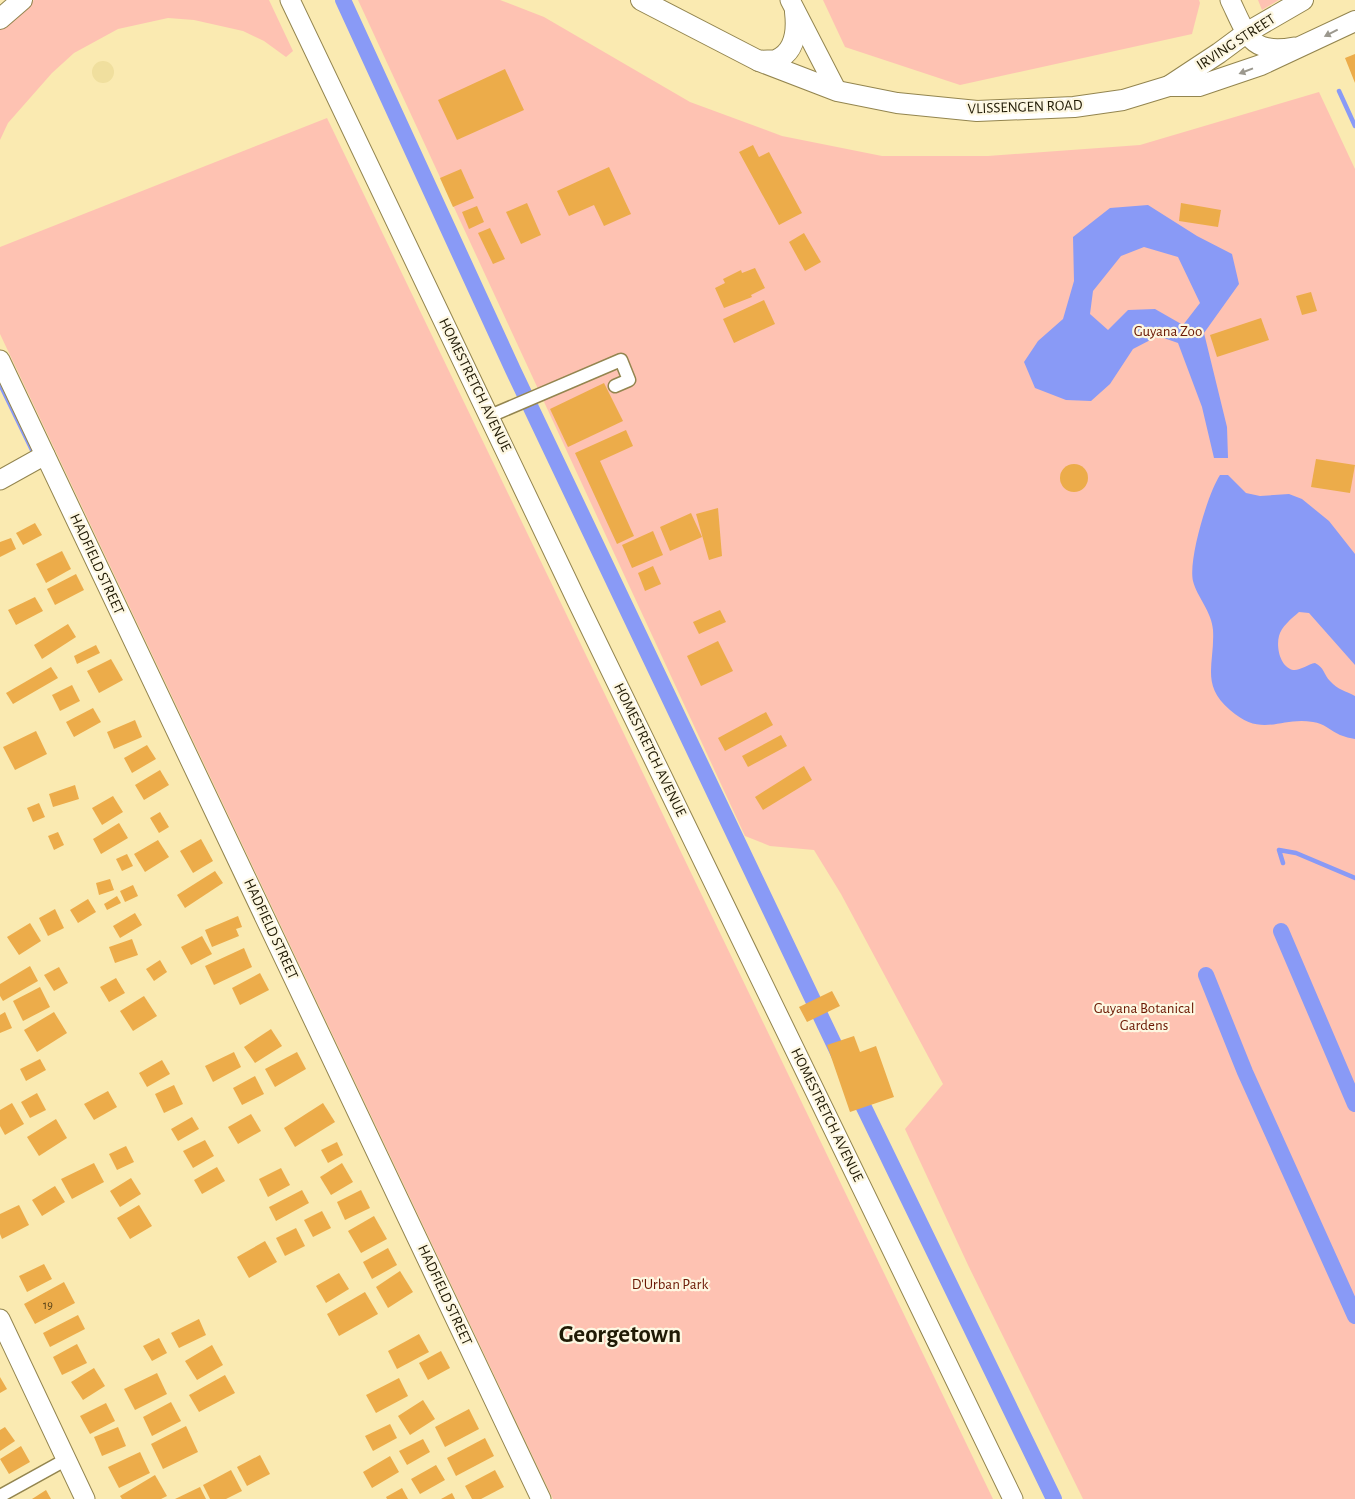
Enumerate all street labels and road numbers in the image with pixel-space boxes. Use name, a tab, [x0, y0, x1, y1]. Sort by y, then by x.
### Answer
street label: IRVING STREET	[1194, 11, 1278, 73]
street label: VLISSENGEN ROAD	[967, 97, 1083, 117]
street label: HOMESTRETCH AVENUE	[436, 316, 514, 454]
street label: HADFIELD STREET	[67, 511, 127, 617]
street label: HOMESTRETCH AVENUE	[611, 681, 689, 819]
street label: HADFIELD STREET	[241, 876, 301, 982]
street label: HOMESTRETCH AVENUE	[788, 1046, 866, 1184]
street label: HADFIELD STREET	[415, 1242, 475, 1348]

